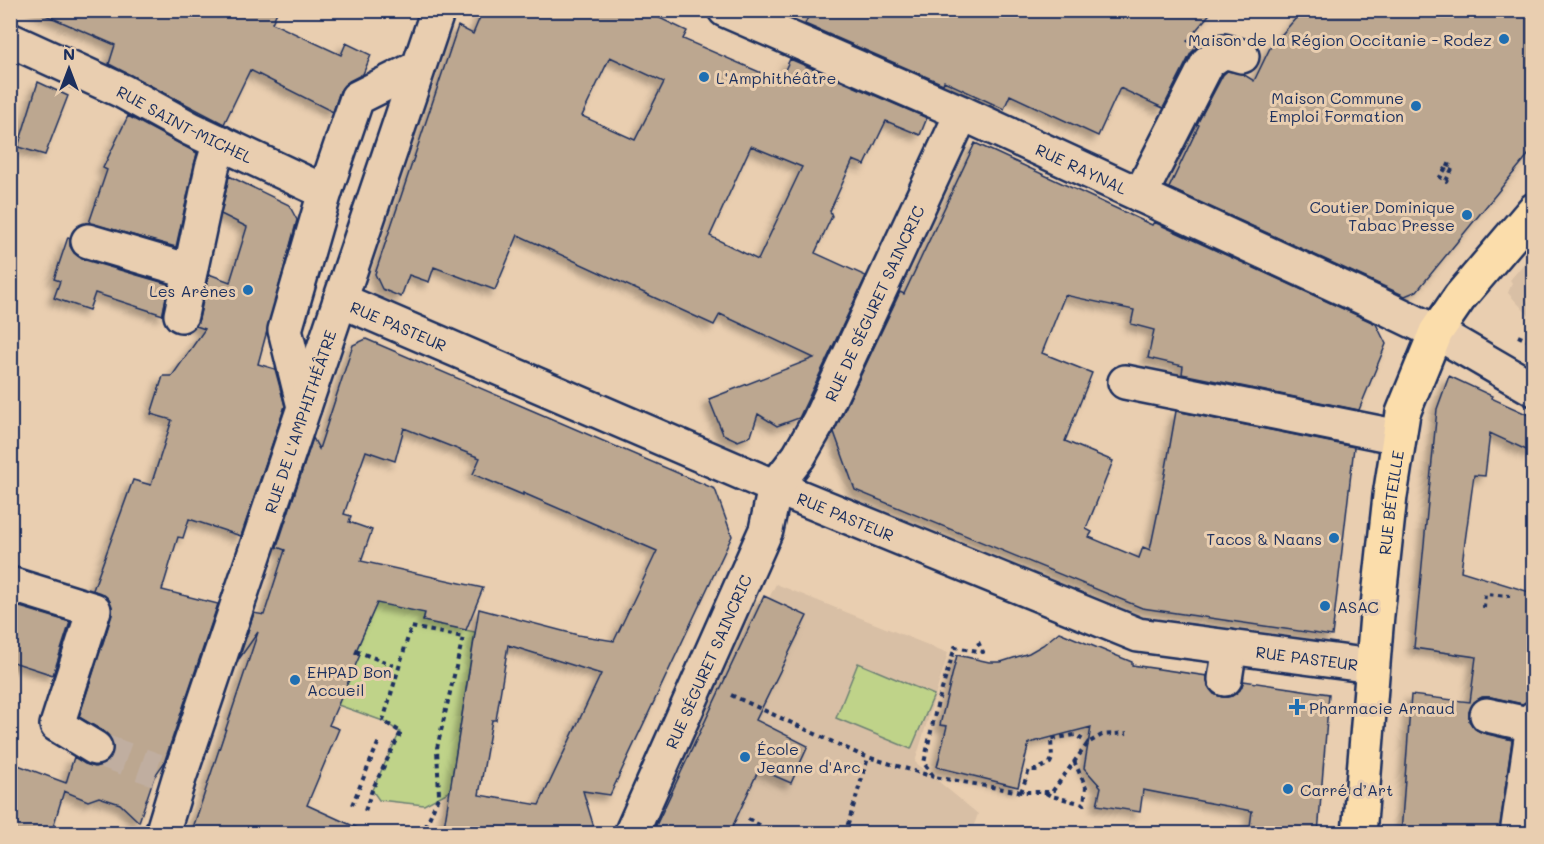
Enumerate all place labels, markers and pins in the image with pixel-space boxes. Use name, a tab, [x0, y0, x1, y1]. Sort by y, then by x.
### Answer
place label: Maison de la Région Occitanie - Rodez	[1188, 29, 1492, 50]
marker: Maison de la Région Occitanie - Rodez	[1497, 32, 1511, 46]
place label: L'Amphithéâtre	[716, 67, 836, 88]
marker: L'Amphithéâtre	[697, 70, 711, 84]
place label: Maison Commune Emploi Formation	[1269, 87, 1404, 126]
marker: Maison Commune Emploi Formation	[1409, 99, 1423, 113]
place label: Coutier Dominique Tabac Presse	[1310, 196, 1455, 235]
marker: Coutier Dominique Tabac Presse	[1460, 208, 1474, 222]
place label: Les Arènes	[149, 280, 236, 301]
marker: Les Arènes	[241, 283, 255, 297]
place label: Tacos & Naans	[1206, 528, 1322, 549]
marker: Tacos & Naans	[1327, 531, 1341, 545]
place label: ASAC	[1337, 596, 1379, 617]
marker: ASAC	[1318, 599, 1332, 613]
place label: EHPAD Bon Accueil	[307, 661, 392, 700]
marker: EHPAD Bon Accueil	[288, 673, 302, 687]
place label: Pharmacie Arnaud	[1309, 697, 1455, 718]
marker: Pharmacie Arnaud	[1290, 700, 1304, 714]
place label: École Jeanne d'Arc	[757, 738, 861, 777]
marker: École Jeanne d'Arc	[738, 750, 752, 764]
place label: Carré d’Art	[1300, 779, 1393, 800]
marker: Carré d’Art	[1281, 782, 1295, 796]

